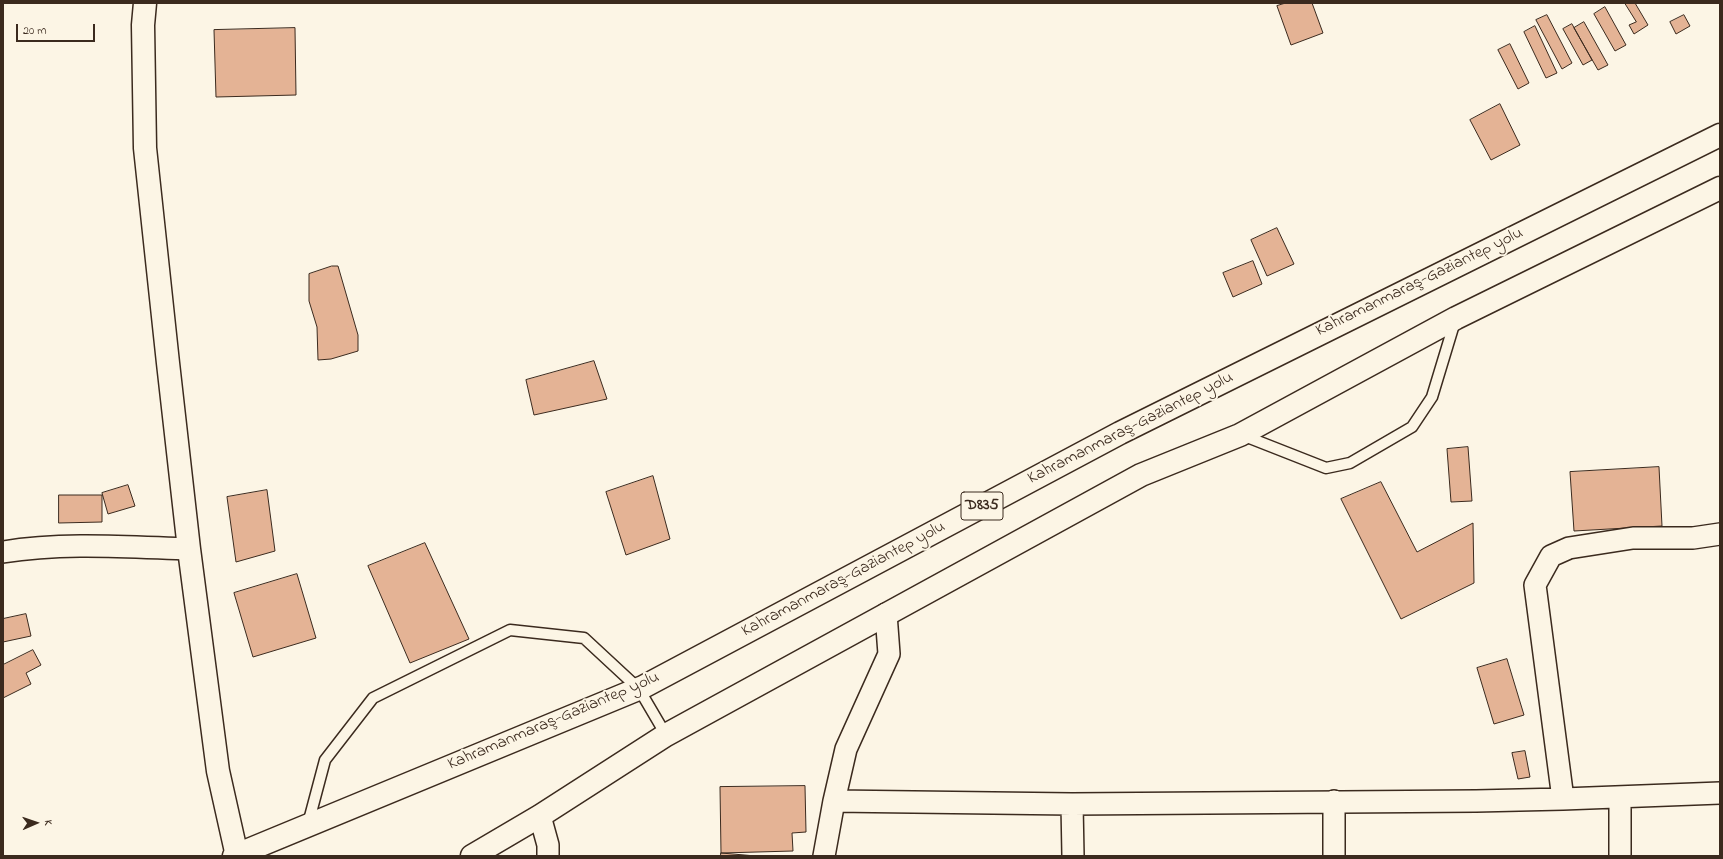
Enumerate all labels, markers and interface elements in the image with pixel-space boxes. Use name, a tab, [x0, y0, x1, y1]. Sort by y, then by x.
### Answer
scale bar	[18, 16, 97, 42]
text: 20 m	[23, 22, 46, 40]
street label: Kahramanmaraş-Gaziantep yolu	[1313, 224, 1527, 342]
street label: Kahramanmaraş-Gaziantep yolu	[1025, 368, 1237, 490]
road number: D835	[961, 492, 1003, 520]
street label: Kahramanmaraş-Gaziantep yolu	[739, 518, 949, 642]
street label: Kahramanmaraş-Gaziantep yolu	[445, 668, 663, 776]
north arrow	[16, 803, 56, 843]
text: K	[40, 820, 56, 826]

